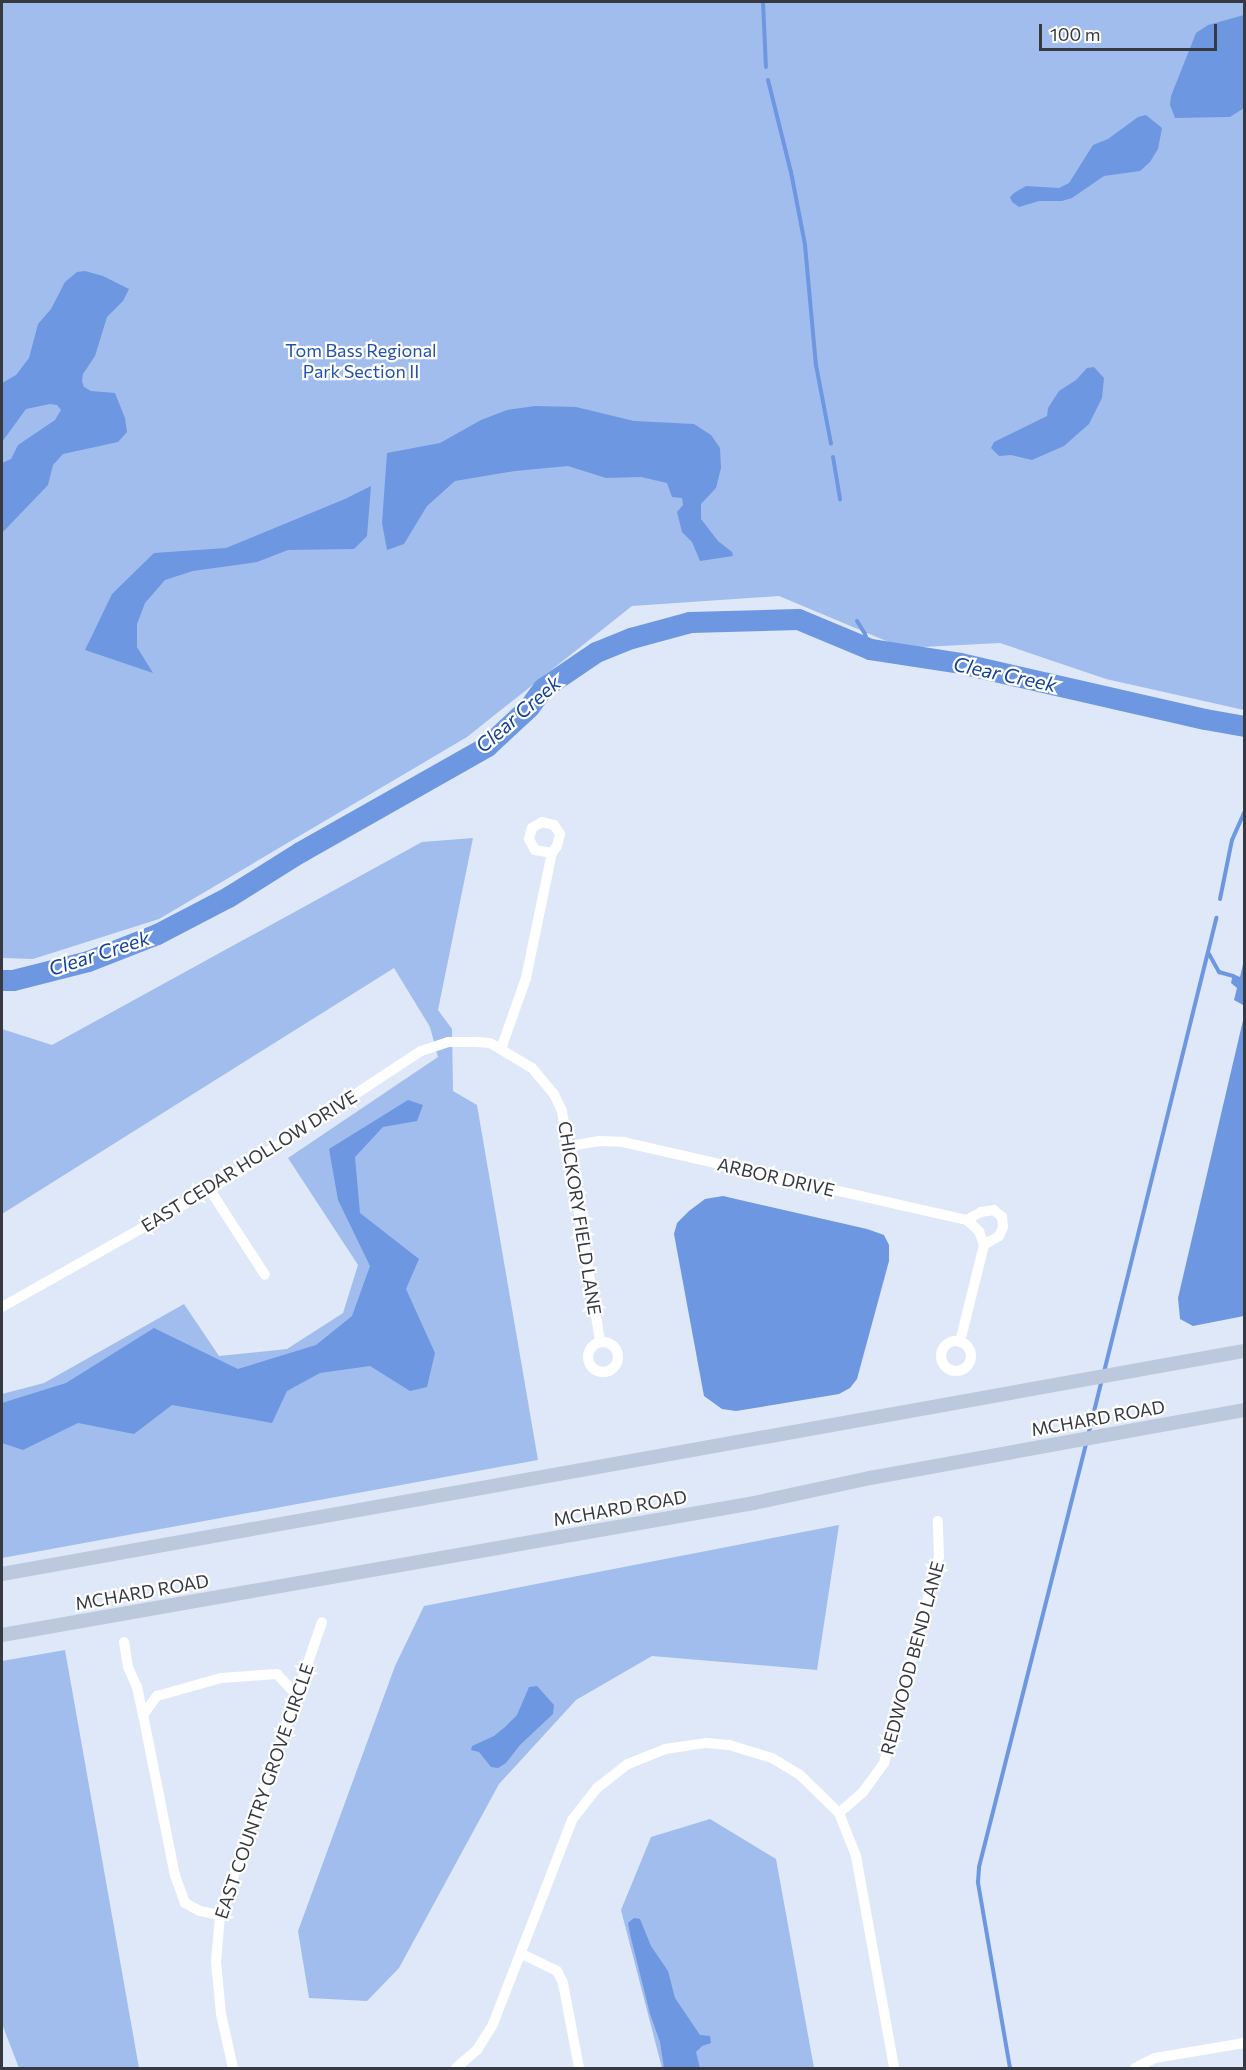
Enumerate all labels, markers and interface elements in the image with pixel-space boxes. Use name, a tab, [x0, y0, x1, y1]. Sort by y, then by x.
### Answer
scale bar	[1042, 12, 1220, 50]
text: 100 m	[1050, 23, 1100, 45]
park label: Tom Bass Regional Park Section II	[285, 340, 437, 382]
water label: Clear Creek	[951, 651, 1059, 697]
water label: Clear Creek	[471, 671, 565, 757]
water label: Clear Creek	[45, 925, 153, 981]
street label: EAST CEDAR HOLLOW DRIVE	[137, 1086, 361, 1236]
street label: CHICKORY FIELD LANE	[554, 1119, 606, 1317]
street label: ARBOR DRIVE	[715, 1153, 837, 1201]
street label: MCHARD ROAD	[1029, 1396, 1167, 1440]
street label: MCHARD ROAD	[551, 1486, 689, 1530]
street label: REDWOOD BEND LANE	[876, 1559, 948, 1757]
street label: MCHARD ROAD	[73, 1570, 211, 1614]
street label: EAST COUNTRY GROVE CIRCLE	[210, 1660, 318, 1922]

